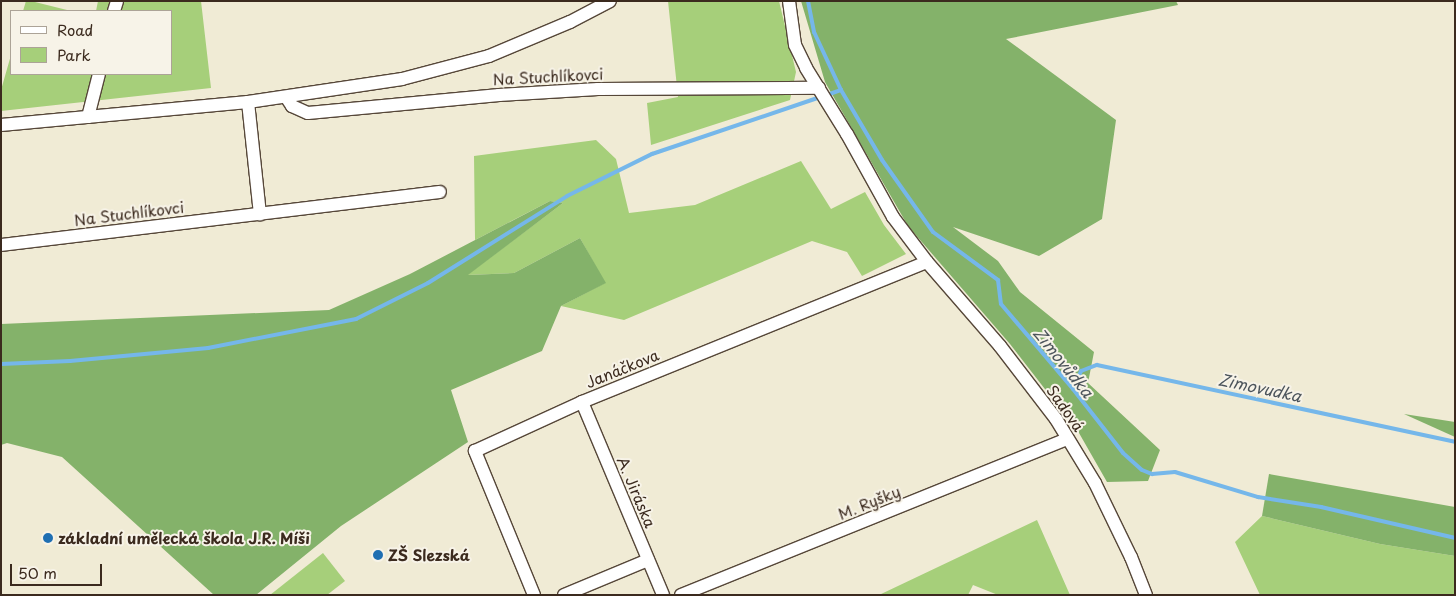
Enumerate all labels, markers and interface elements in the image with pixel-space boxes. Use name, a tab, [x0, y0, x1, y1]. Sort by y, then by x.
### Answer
legend	[10, 10, 172, 75]
text: Road	[57, 18, 93, 41]
text: Park	[57, 43, 91, 66]
street label: Na Stuchlíkovci	[492, 64, 604, 88]
street label: Na Stuchlíkovci	[73, 197, 185, 229]
water label: Zimovůdka	[1030, 323, 1098, 401]
street label: Janáčkova	[583, 345, 661, 391]
water label: Zimovudka	[1217, 369, 1303, 405]
street label: Sadová	[1044, 381, 1088, 435]
street label: A. Jiráska	[614, 454, 660, 530]
street label: M. Ryšky	[835, 481, 903, 523]
place label: základní umělecká škola J.R. Míši	[58, 529, 313, 547]
marker: základní umělecká škola J.R. Míši	[42, 532, 54, 544]
place label: ZŠ Slezská	[388, 546, 469, 564]
marker: ZŠ Slezská	[372, 549, 384, 561]
scale bar	[12, 554, 105, 586]
text: 50 m	[18, 561, 57, 584]

